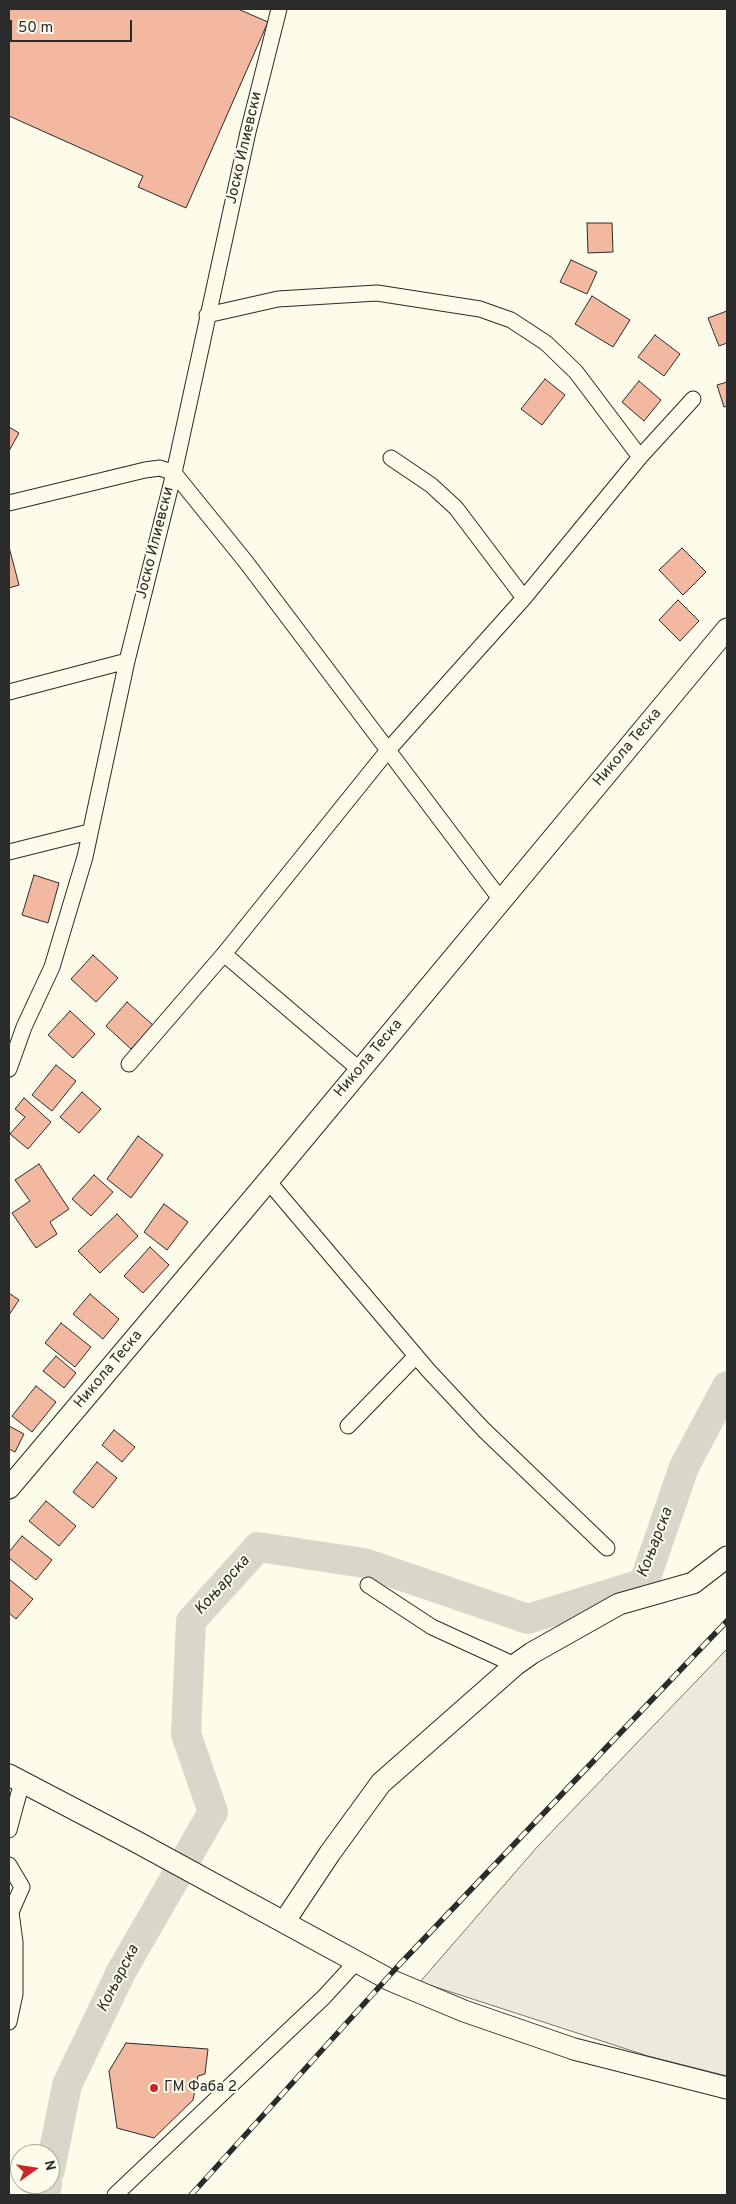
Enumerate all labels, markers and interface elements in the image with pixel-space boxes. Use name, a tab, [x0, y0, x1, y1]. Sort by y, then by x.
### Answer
scale bar	[12, 10, 135, 42]
text: 50 m	[18, 19, 53, 38]
street label: Јоско Илиевски	[223, 90, 267, 206]
street label: Јоско Илиевски	[133, 485, 179, 601]
street label: Никола Теска	[590, 705, 666, 791]
street label: Никола Теска	[331, 1016, 407, 1102]
street label: Никола Теска	[71, 1327, 147, 1413]
water label: Коњарска	[634, 1505, 678, 1581]
water label: Коњарска	[191, 1552, 255, 1620]
water label: Коњарска	[94, 1942, 144, 2016]
place label: ГМ Фаба 2	[164, 2079, 237, 2097]
marker: ГМ Фаба 2	[148, 2082, 160, 2094]
north arrow	[10, 2144, 60, 2194]
text: N	[40, 2159, 59, 2173]

